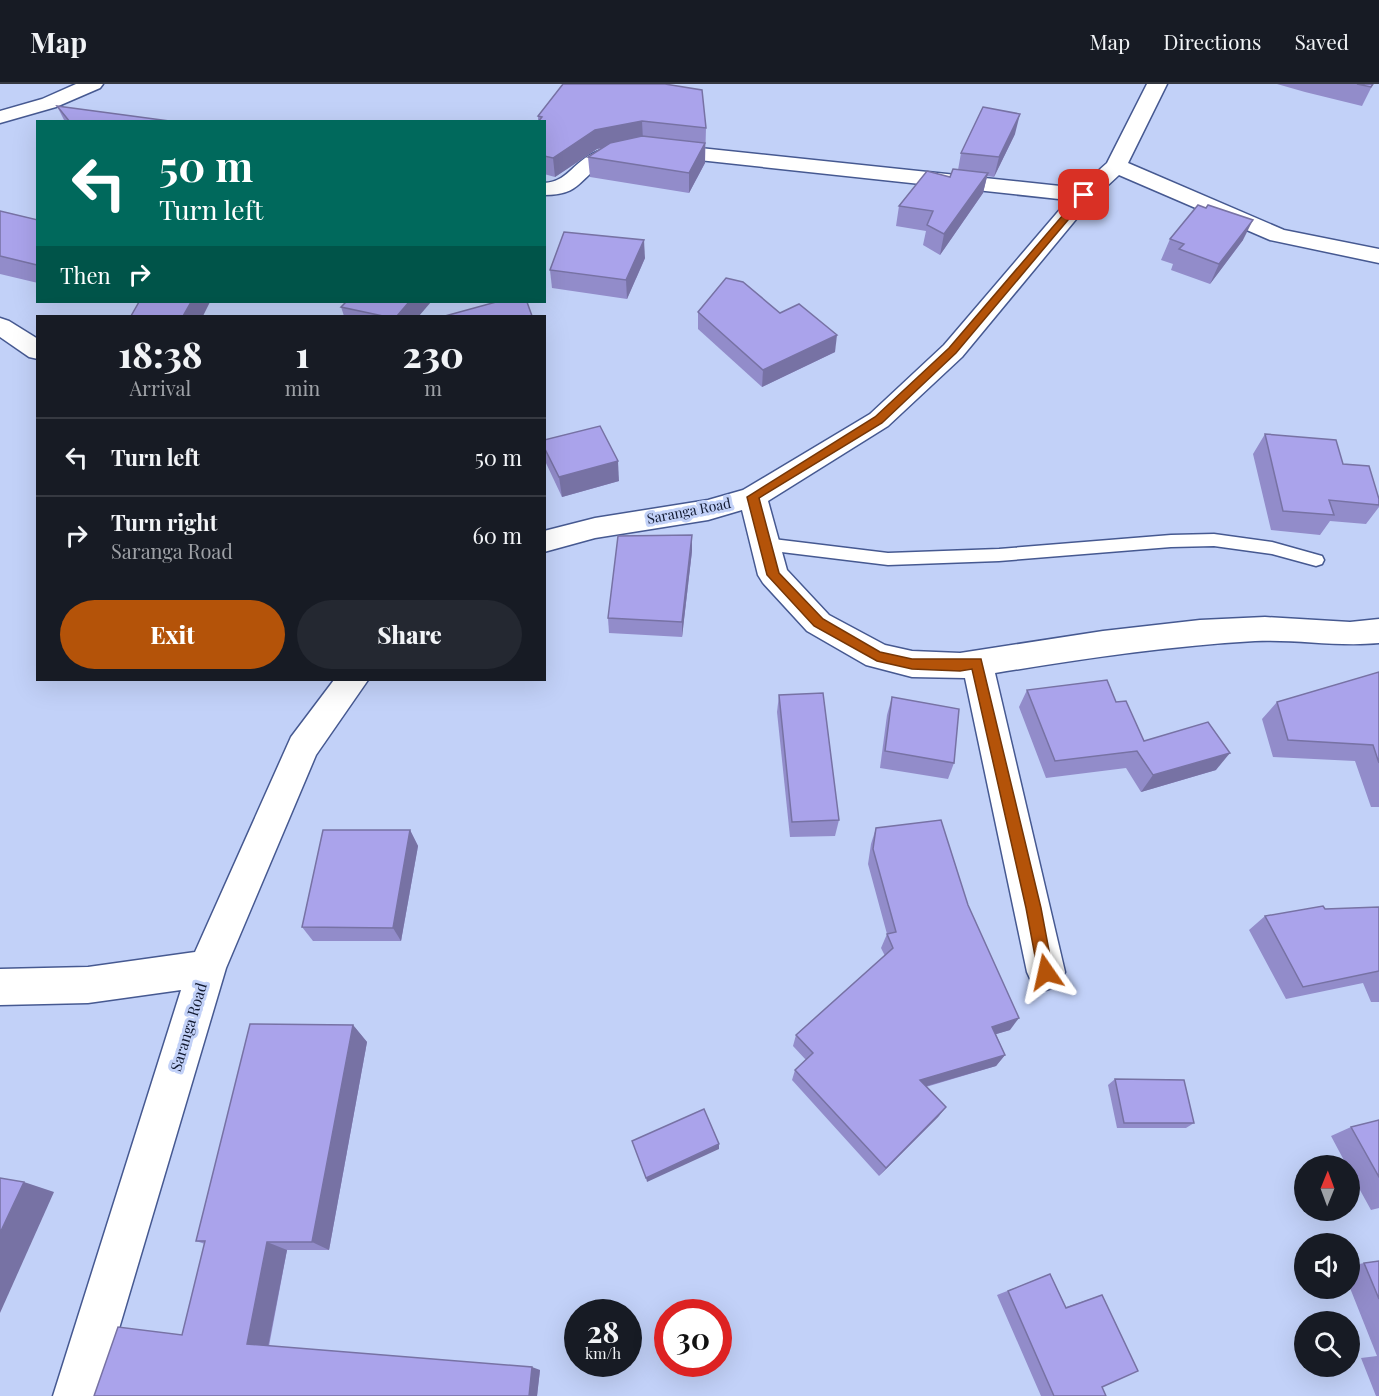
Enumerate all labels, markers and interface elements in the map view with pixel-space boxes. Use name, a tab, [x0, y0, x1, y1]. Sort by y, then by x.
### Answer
text: Map	[30, 23, 87, 60]
text: Map	[1089, 27, 1130, 55]
text: Directions	[1163, 27, 1261, 55]
text: Saved	[1294, 27, 1349, 55]
text: 50 m	[159, 137, 253, 193]
icon: left	[60, 144, 138, 222]
pin	[1058, 169, 1109, 220]
icon: arrive	[1067, 178, 1100, 211]
text: Turn left	[159, 191, 263, 227]
icon: right	[123, 258, 156, 291]
text: Then	[60, 260, 111, 290]
text: 18:38	[118, 329, 202, 377]
text: 1	[295, 329, 309, 377]
text: 230	[403, 329, 464, 377]
text: Arrival	[130, 374, 191, 401]
text: min	[285, 374, 320, 401]
text: m	[424, 374, 442, 401]
icon: left	[60, 441, 93, 474]
text: Turn left	[111, 442, 200, 472]
text: 50 m	[475, 442, 522, 472]
street label: Saranga Road	[645, 493, 733, 528]
text: Turn right	[111, 507, 217, 537]
icon: right	[60, 519, 93, 552]
text: 60 m	[472, 520, 522, 550]
text: Saranga Road	[111, 537, 233, 564]
button: Exit	[60, 600, 285, 669]
button: Share	[297, 600, 522, 669]
position arrow	[1014, 940, 1078, 1004]
street label: Saranga Road	[165, 980, 211, 1073]
north arrow	[1294, 1155, 1360, 1221]
map controls	[1294, 1155, 1360, 1377]
button: sound	[1294, 1233, 1360, 1299]
speed limit sign: 30	[654, 1299, 732, 1377]
text: 28	[587, 1311, 619, 1351]
button: search	[1294, 1311, 1360, 1377]
text: km/h	[585, 1343, 621, 1363]

